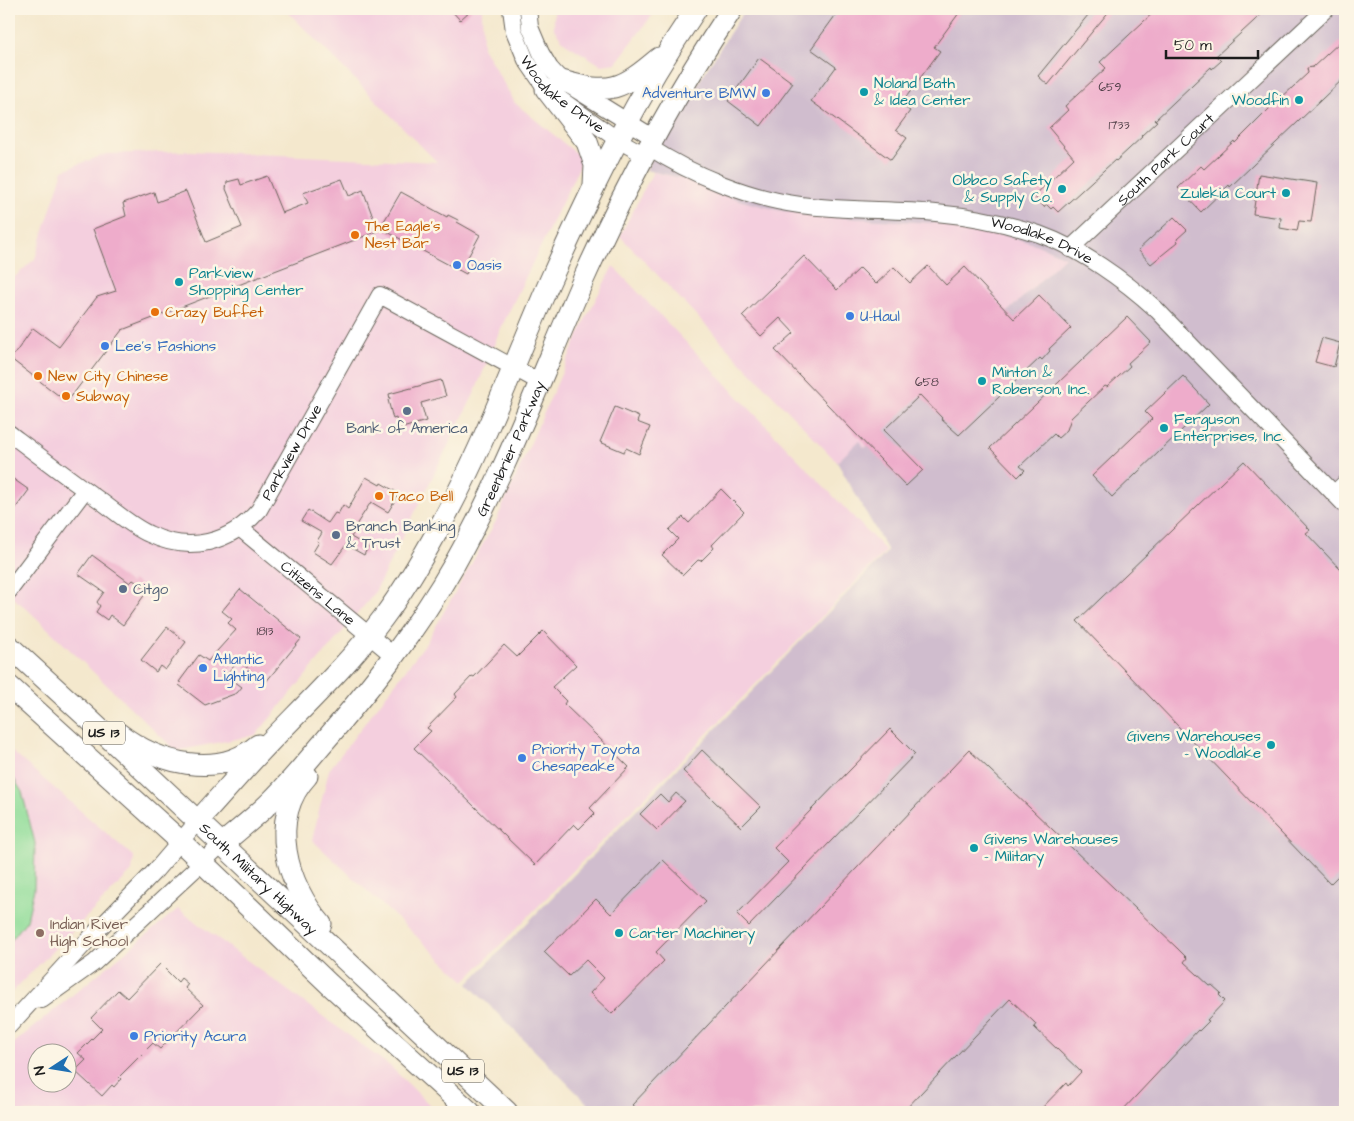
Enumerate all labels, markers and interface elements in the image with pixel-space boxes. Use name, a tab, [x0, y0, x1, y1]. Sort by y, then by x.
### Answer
scale bar	[1166, 28, 1259, 60]
text: 50 m	[1174, 35, 1212, 56]
street label: Woodlake Drive	[515, 51, 609, 138]
place label: Noland Bath & Idea Center	[874, 73, 970, 111]
house number: 659	[1099, 79, 1122, 96]
place label: Adventure BMW	[642, 83, 756, 104]
marker: Noland Bath & Idea Center	[858, 86, 870, 98]
marker: Adventure BMW	[760, 87, 772, 99]
place label: Woodfin	[1232, 90, 1289, 111]
marker: Woodfin	[1293, 94, 1305, 106]
street label: South Park Court	[1112, 108, 1219, 210]
house number: 1733	[1108, 117, 1130, 134]
place label: Obbco Safety & Supply Co.	[953, 170, 1052, 209]
marker: Obbco Safety & Supply Co.	[1056, 183, 1068, 195]
place label: Zulekia Court	[1180, 183, 1276, 204]
marker: Zulekia Court	[1280, 187, 1292, 199]
street label: Woodlake Drive	[989, 211, 1097, 269]
place label: The Eagle's Nest Bar	[365, 216, 441, 254]
marker: The Eagle's Nest Bar	[349, 229, 361, 241]
place label: Oasis	[467, 255, 502, 276]
marker: Oasis	[451, 259, 463, 271]
place label: Parkview Shopping Center	[189, 263, 303, 302]
marker: Parkview Shopping Center	[173, 276, 185, 288]
place label: Crazy Buffet	[165, 302, 263, 324]
marker: Crazy Buffet	[149, 306, 161, 318]
place label: U-Haul	[860, 306, 900, 327]
marker: U-Haul	[844, 310, 856, 322]
place label: Lee’s Fashions	[115, 336, 217, 357]
marker: Lee’s Fashions	[99, 340, 111, 352]
place label: Minton & Roberson, Inc.	[992, 362, 1089, 400]
place label: New City Chinese	[48, 366, 168, 388]
marker: New City Chinese	[32, 370, 44, 382]
house number: 658	[915, 374, 939, 391]
marker: Minton & Roberson, Inc.	[976, 375, 988, 387]
street label: Greenbrier Parkway	[471, 377, 551, 520]
place label: Subway	[76, 386, 130, 408]
marker: Subway	[60, 390, 72, 402]
street label: Parkview Drive	[256, 400, 327, 504]
marker: Bank of America	[401, 405, 413, 417]
place label: Ferguson Enterprises, Inc.	[1174, 409, 1285, 447]
place label: Bank of America	[346, 418, 468, 439]
marker: Ferguson Enterprises, Inc.	[1158, 422, 1170, 434]
place label: Taco Bell	[389, 486, 453, 507]
marker: Taco Bell	[373, 490, 385, 502]
place label: Branch Banking & Trust	[346, 516, 456, 554]
marker: Branch Banking & Trust	[330, 529, 342, 541]
street label: Citizens Lane	[276, 556, 360, 630]
place label: Citgo	[133, 579, 169, 601]
marker: Citgo	[117, 583, 129, 595]
house number: 1813	[257, 623, 273, 640]
place label: Atlantic Lighting	[213, 649, 265, 688]
marker: Atlantic Lighting	[197, 662, 209, 674]
road number: US 13	[83, 721, 125, 744]
place label: Givens Warehouses - Woodlake	[1127, 726, 1261, 764]
place label: Priority Toyota Chesapeake	[532, 739, 640, 777]
marker: Givens Warehouses - Woodlake	[1265, 739, 1277, 751]
marker: Priority Toyota Chesapeake	[516, 752, 528, 764]
street label: South Military Highway	[195, 818, 322, 940]
place label: Givens Warehouses - Military	[984, 829, 1119, 868]
marker: Givens Warehouses - Military	[968, 842, 980, 854]
place label: Indian River High School	[50, 914, 128, 953]
place label: Carter Machinery	[629, 923, 755, 945]
marker: Indian River High School	[34, 927, 46, 939]
marker: Carter Machinery	[613, 927, 625, 939]
place label: Priority Acura	[144, 1026, 246, 1048]
marker: Priority Acura	[128, 1030, 140, 1042]
north arrow	[28, 1044, 78, 1094]
road number: US 13	[442, 1060, 484, 1082]
text: N	[30, 1064, 51, 1077]

